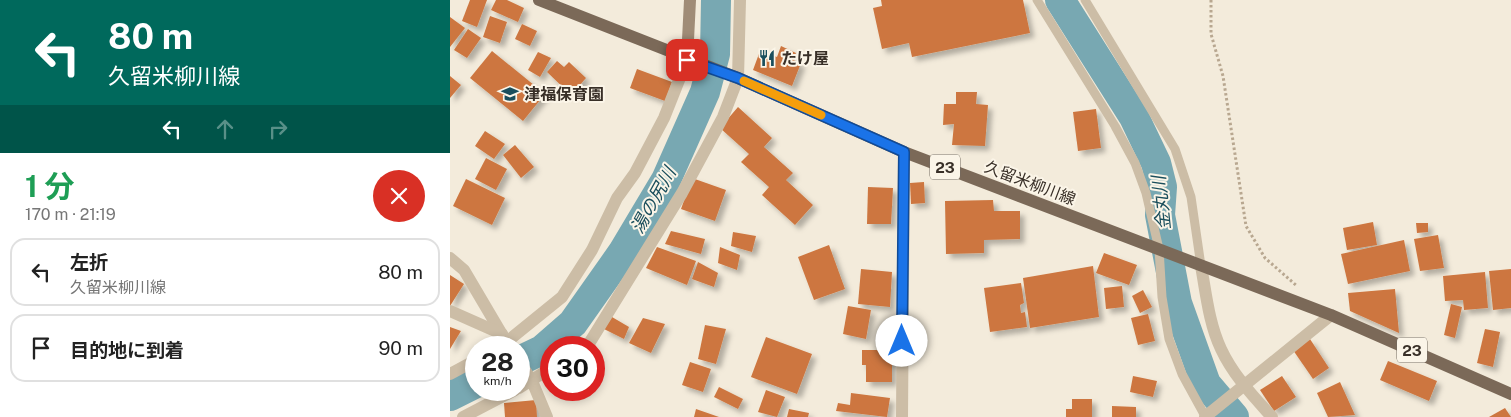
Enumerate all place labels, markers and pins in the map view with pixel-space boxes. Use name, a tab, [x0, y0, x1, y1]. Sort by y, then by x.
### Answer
pin	[666, 39, 708, 81]
restaurant icon: たけ屋	[757, 48, 777, 68]
place label: たけ屋	[781, 49, 829, 68]
school or university icon: 津福保育園	[500, 84, 520, 104]
place label: 津福保育園	[524, 85, 604, 104]

